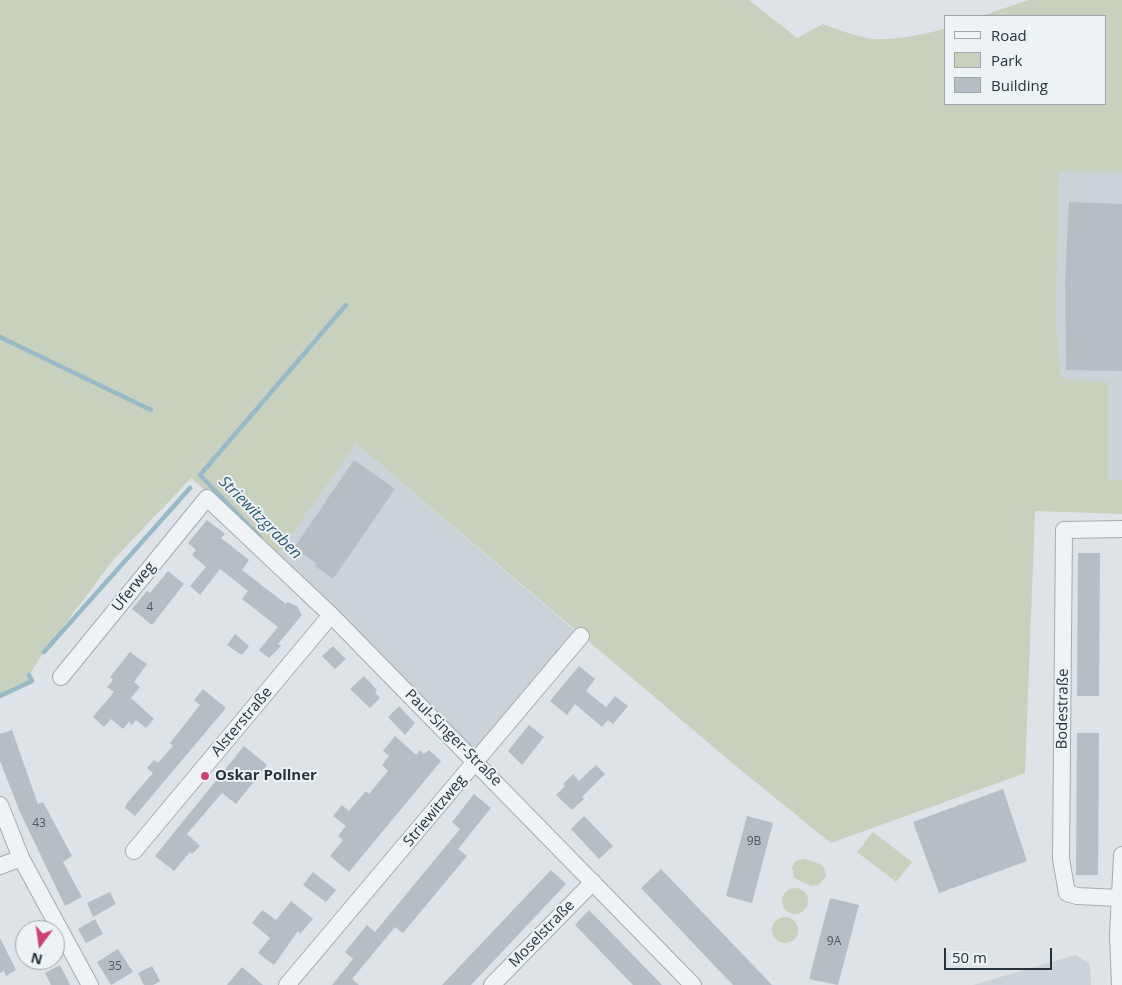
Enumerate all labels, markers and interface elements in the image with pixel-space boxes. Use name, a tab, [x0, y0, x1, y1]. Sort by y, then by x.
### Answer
legend	[944, 15, 1107, 105]
text: Road	[991, 25, 1027, 45]
text: Park	[991, 50, 1022, 70]
text: Building	[991, 75, 1048, 95]
water label: Striewitzgraben	[214, 472, 306, 564]
street label: Uferweg	[109, 559, 159, 615]
house number: 4	[147, 601, 153, 615]
street label: Bodestraße	[1053, 668, 1073, 750]
street label: Alsterstraße	[208, 684, 276, 760]
street label: Paul-Singer-Straße	[401, 686, 505, 790]
place label: Oskar Pollner	[215, 767, 317, 785]
marker: Oskar Pollner	[199, 770, 211, 782]
street label: Striewitzweg	[400, 772, 470, 850]
house number: 43	[32, 817, 46, 831]
house number: 9B	[747, 835, 761, 849]
street label: Moselstraße	[505, 897, 579, 971]
north arrow	[15, 920, 65, 970]
house number: 9A	[827, 935, 841, 949]
scale bar	[947, 938, 1054, 970]
text: 50 m	[952, 947, 987, 967]
text: N	[29, 948, 44, 970]
house number: 35	[108, 960, 122, 974]

